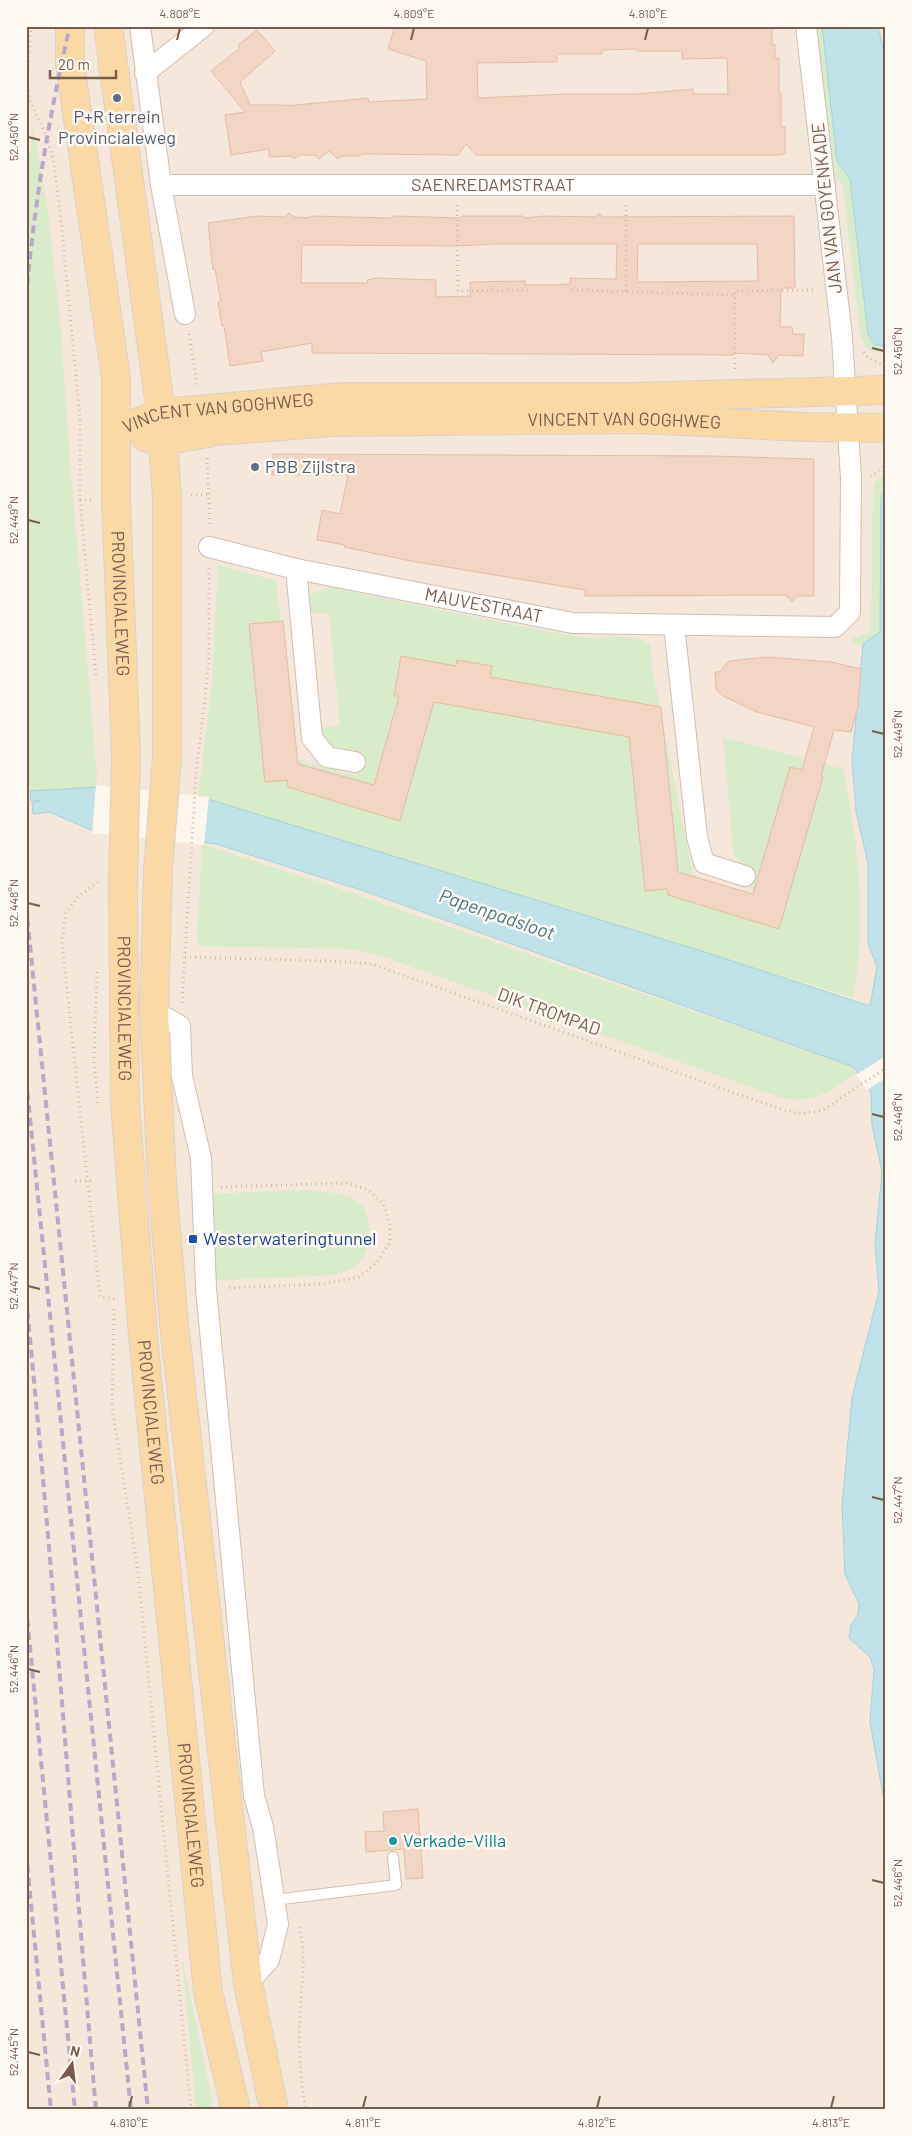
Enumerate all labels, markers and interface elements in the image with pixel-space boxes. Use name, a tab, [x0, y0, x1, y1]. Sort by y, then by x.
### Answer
text: 4.808°E	[159, 6, 201, 20]
text: 4.809°E	[393, 6, 435, 20]
text: 4.810°E	[629, 6, 667, 20]
scale bar	[50, 48, 116, 80]
text: 20 m	[58, 55, 90, 73]
marker: P+R terrein Provincialeweg	[111, 92, 123, 104]
place label: P+R terrein Provincialeweg	[58, 105, 176, 148]
text: 52.450°N	[6, 113, 20, 161]
street label: JAN VAN GOYENKADE	[806, 121, 846, 295]
street label: SAENREDAMSTRAAT	[411, 173, 575, 195]
text: 52.450°N	[890, 327, 904, 375]
street label: VINCENT VAN GOGHWEG	[119, 388, 315, 437]
street label: VINCENT VAN GOGHWEG	[527, 407, 722, 433]
place label: PBB Zijlstra	[265, 455, 356, 477]
marker: PBB Zijlstra	[249, 461, 261, 473]
text: 52.449°N	[6, 496, 20, 544]
street label: PROVINCIALEWEG	[107, 530, 135, 677]
street label: MAUVESTRAAT	[423, 582, 545, 627]
text: 52.449°N	[890, 710, 904, 758]
text: 52.448°N	[6, 879, 20, 927]
water label: Papenpadsloot	[436, 883, 558, 944]
street label: PROVINCIALEWEG	[113, 935, 137, 1081]
street label: DIK TROMPAD	[495, 982, 604, 1040]
text: 52.448°N	[890, 1093, 904, 1141]
place label: Westerwateringtunnel	[203, 1227, 376, 1249]
marker: Westerwateringtunnel	[187, 1233, 199, 1245]
text: 52.447°N	[6, 1262, 20, 1310]
street label: PROVINCIALEWEG	[133, 1339, 170, 1486]
text: 52.447°N	[890, 1476, 904, 1524]
text: 52.446°N	[6, 1645, 20, 1693]
street label: PROVINCIALEWEG	[173, 1742, 210, 1889]
place label: Verkade-Villa	[403, 1829, 506, 1851]
marker: Verkade-Villa	[387, 1835, 399, 1847]
text: 52.446°N	[890, 1859, 904, 1907]
text: 52.445°N	[6, 2028, 20, 2076]
north arrow	[48, 2038, 98, 2088]
text: N	[69, 2042, 82, 2060]
text: 4.810°E	[110, 2115, 148, 2129]
text: 4.811°E	[345, 2115, 381, 2129]
text: 4.812°E	[578, 2115, 616, 2129]
text: 4.813°E	[812, 2115, 850, 2129]

